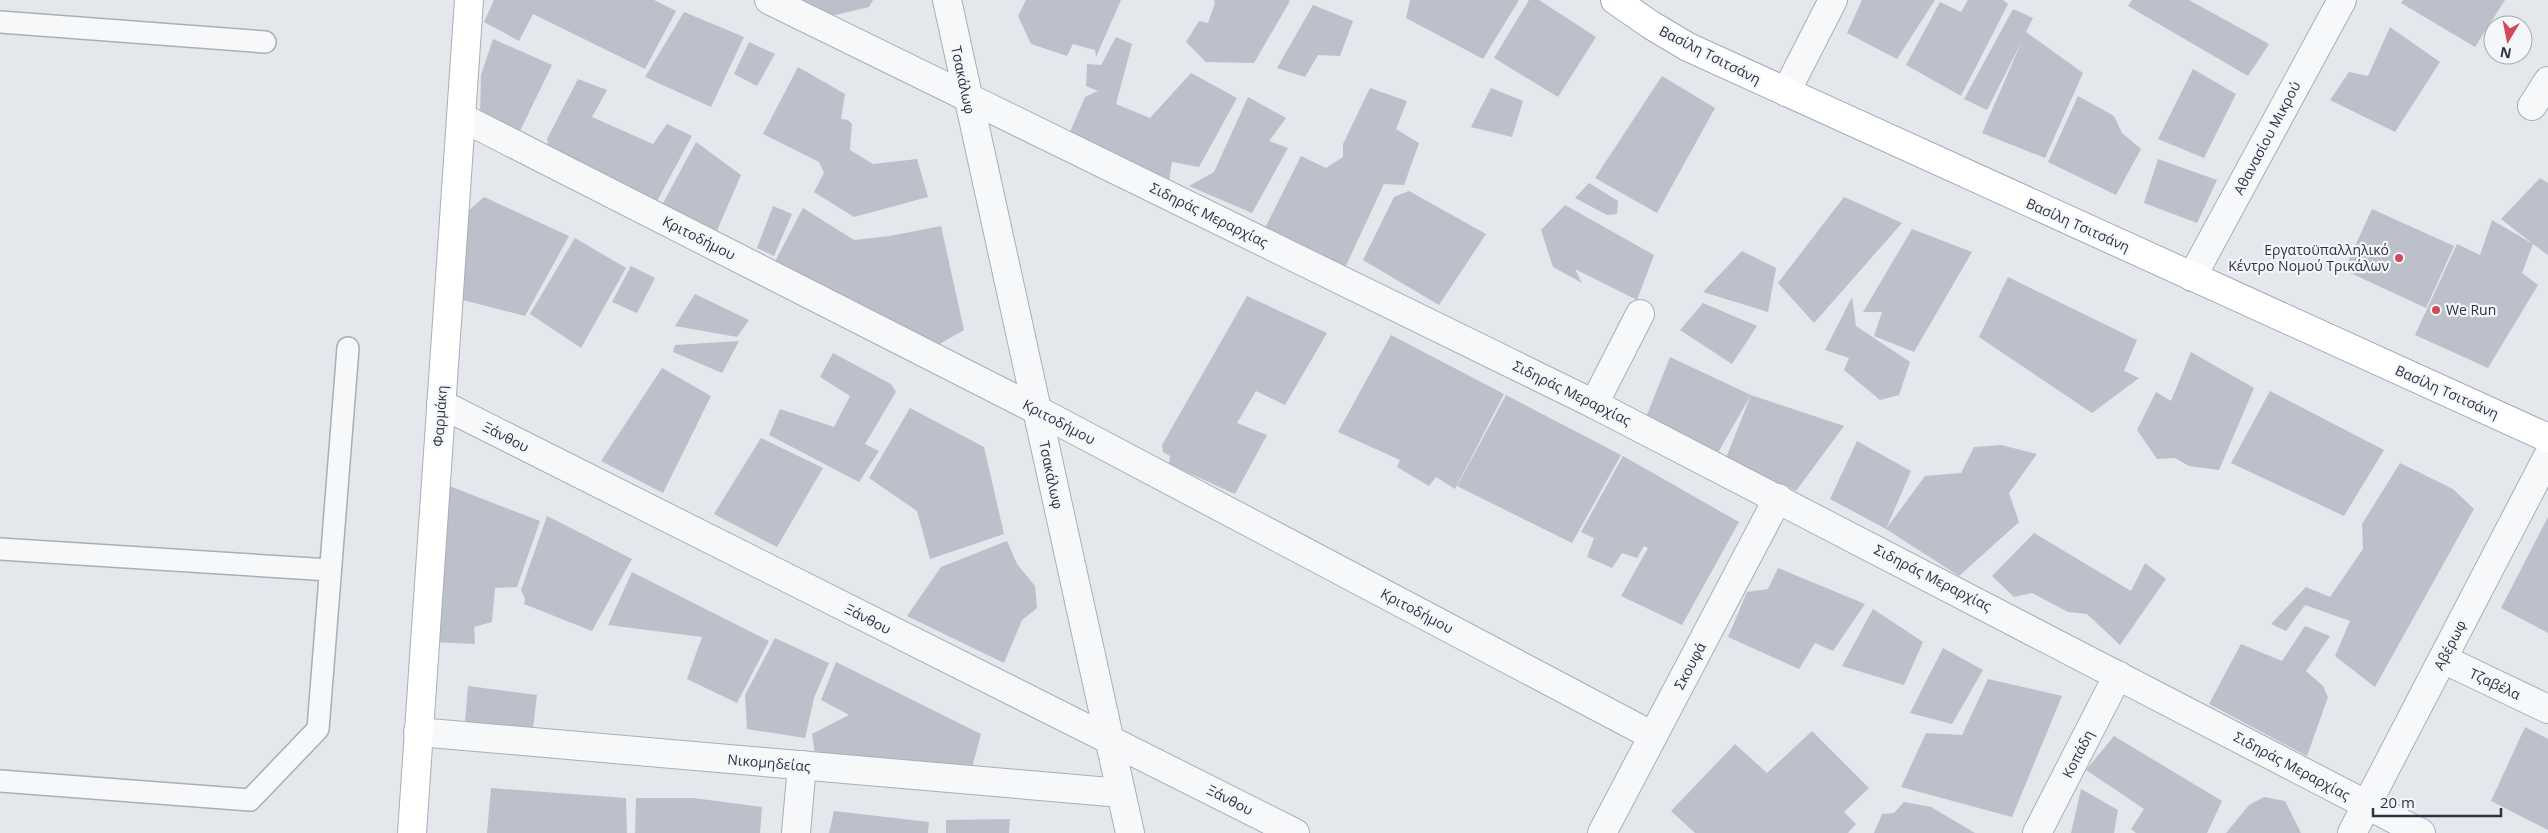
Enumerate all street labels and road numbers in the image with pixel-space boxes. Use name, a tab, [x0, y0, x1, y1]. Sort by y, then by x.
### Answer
street label: Βασίλη Τσιτσάνη	[1656, 21, 1764, 88]
street label: Τσακάλωφ	[947, 44, 980, 116]
street label: Αθανασίου Μικρού	[2229, 78, 2304, 198]
street label: Σιδηράς Μεραρχίας	[1147, 178, 1272, 252]
street label: Βασίλη Τσιτσάνη	[2023, 193, 2133, 256]
street label: Κριτοδήμου	[660, 211, 739, 264]
street label: Σιδηράς Μεραρχίας	[1510, 356, 1635, 430]
street label: Βασίλη Τσιτσάνη	[2392, 360, 2502, 423]
street label: Φαρμάκη	[428, 385, 451, 447]
street label: Κριτοδήμου	[1020, 395, 1099, 449]
street label: Ξάνθου	[480, 417, 532, 456]
street label: Τσακάλωφ	[1035, 439, 1068, 511]
street label: Σιδηράς Μεραρχίας	[1871, 540, 1995, 615]
street label: Κριτοδήμου	[1378, 584, 1457, 638]
street label: Ξάνθου	[842, 599, 894, 638]
street label: Αβέρωφ	[2429, 617, 2470, 673]
street label: Σκουφά	[1669, 638, 1710, 693]
street label: Τζαβέλα	[2466, 663, 2524, 704]
street label: Κοπάδη	[2057, 726, 2098, 781]
street label: Σιδηράς Μεραρχίας	[2231, 727, 2354, 804]
street label: Νικομηδείας	[727, 749, 812, 776]
street label: Ξάνθου	[1204, 780, 1256, 819]

